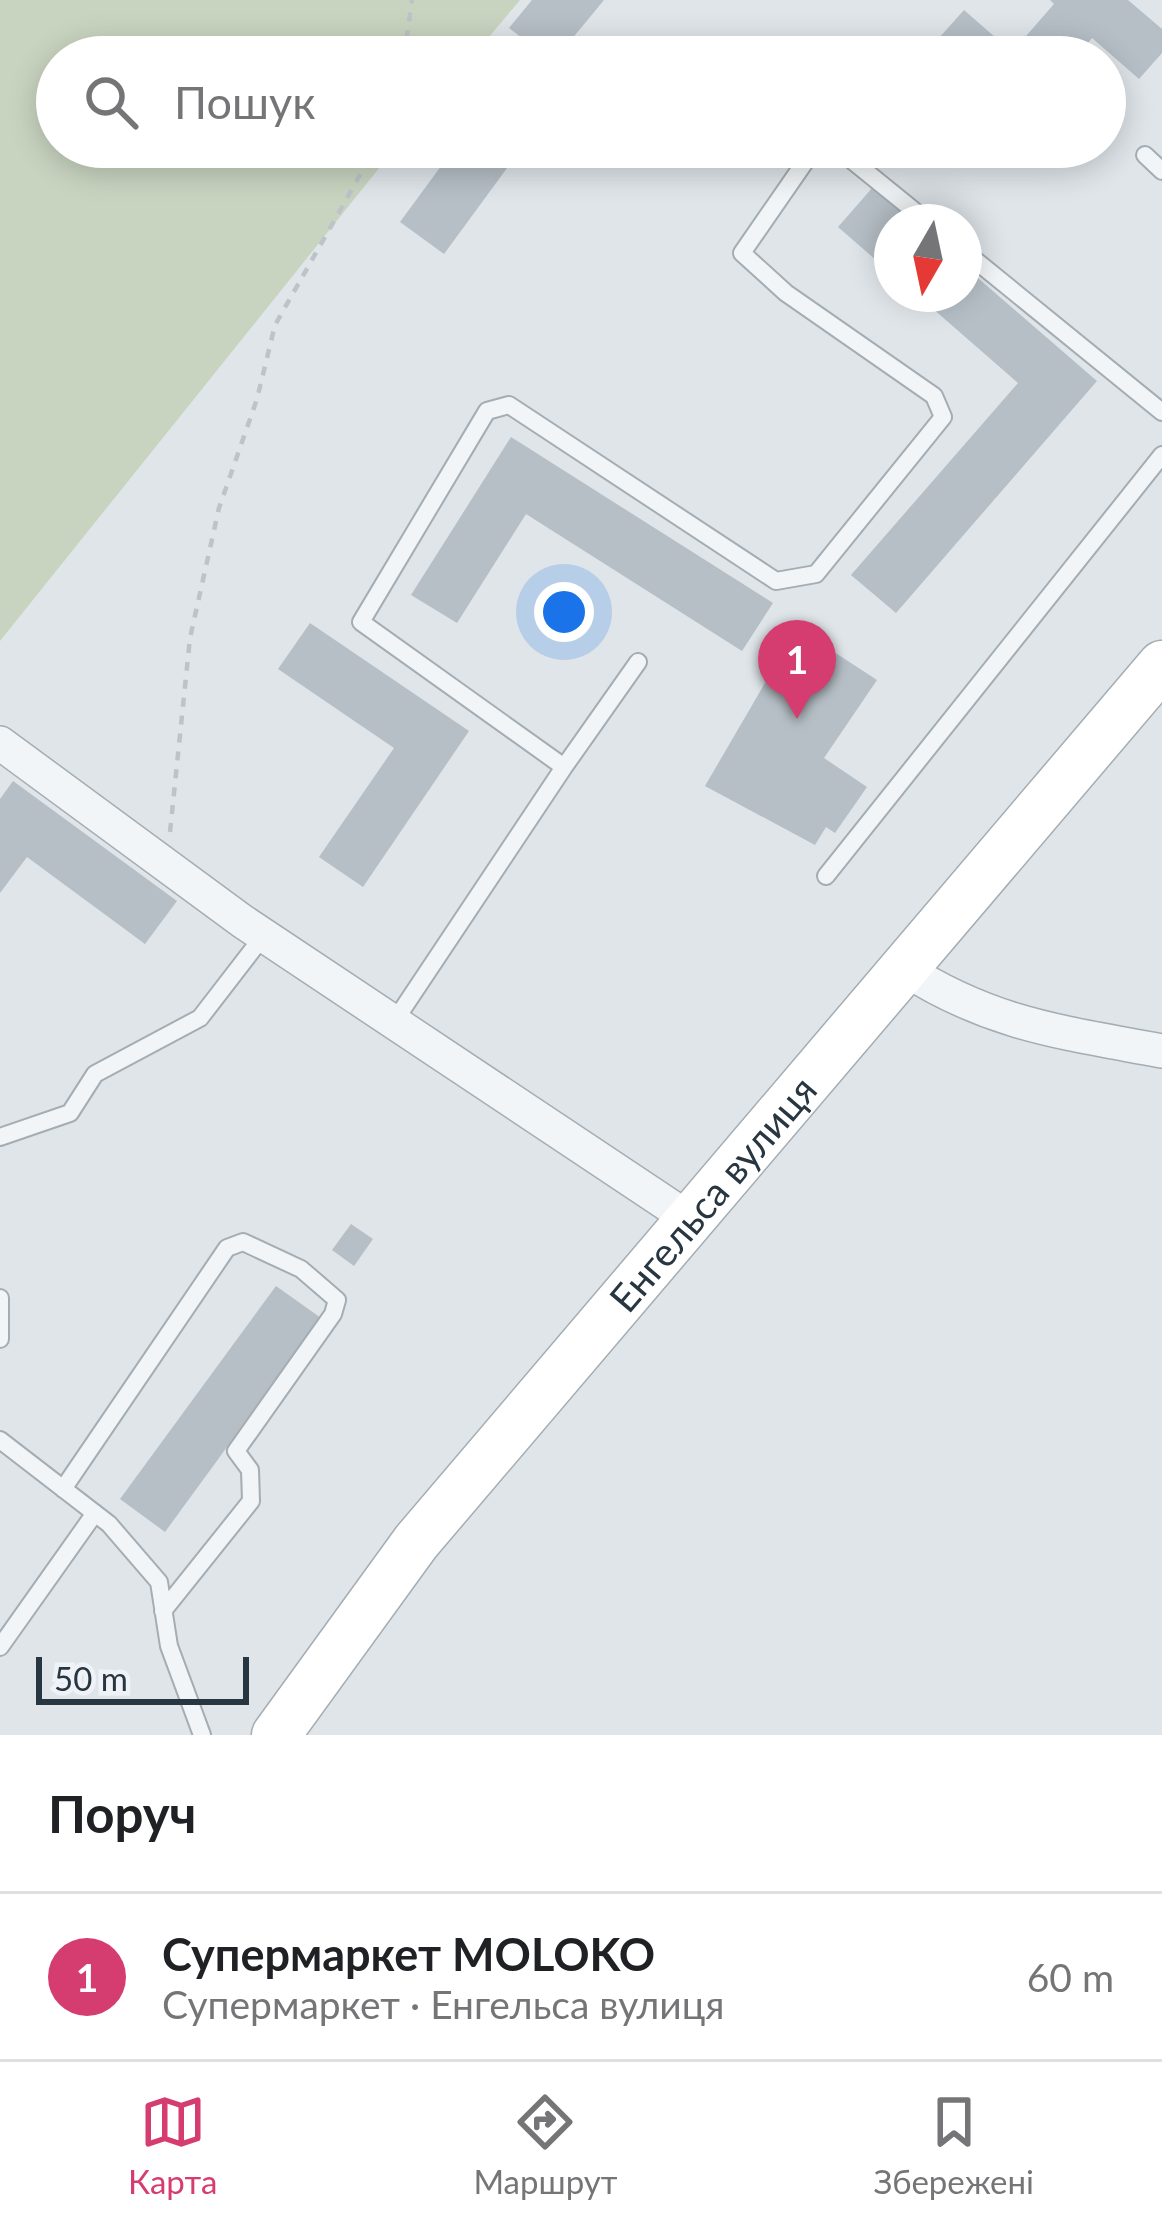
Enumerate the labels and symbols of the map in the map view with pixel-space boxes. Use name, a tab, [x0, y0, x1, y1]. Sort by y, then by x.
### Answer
north arrow	[874, 204, 982, 312]
your location	[534, 582, 594, 642]
pin: 1	[758, 620, 836, 719]
street label: Енгельса вулиця	[600, 1066, 825, 1321]
scale bar	[36, 1651, 249, 1704]

